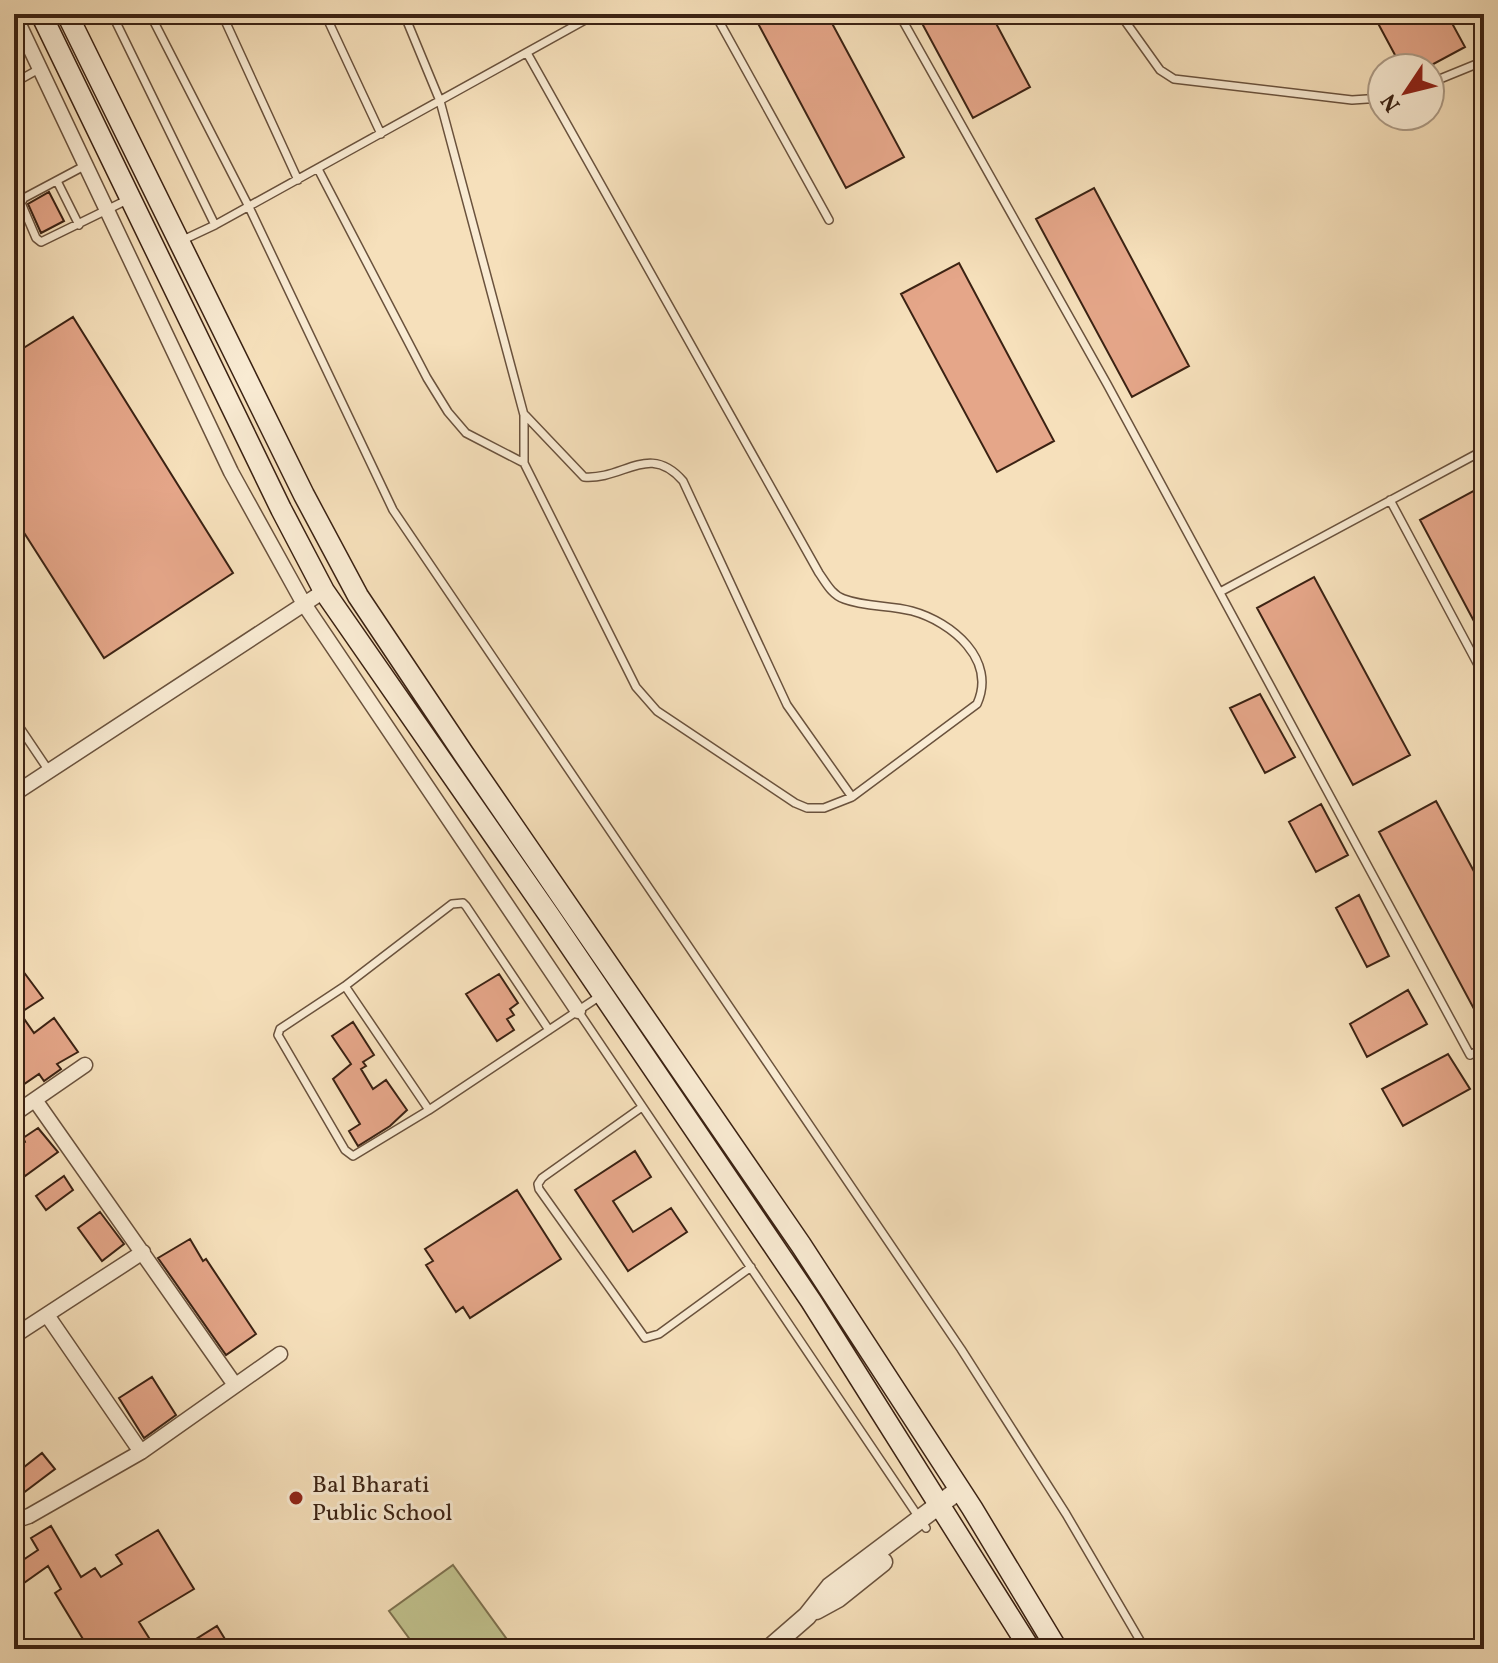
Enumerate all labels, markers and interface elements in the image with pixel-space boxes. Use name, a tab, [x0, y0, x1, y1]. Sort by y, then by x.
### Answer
north arrow	[1366, 52, 1446, 132]
text: N	[1374, 87, 1409, 117]
place label: Bal Bharati Public School	[312, 1469, 452, 1531]
marker: Bal Bharati Public School	[287, 1489, 305, 1507]

